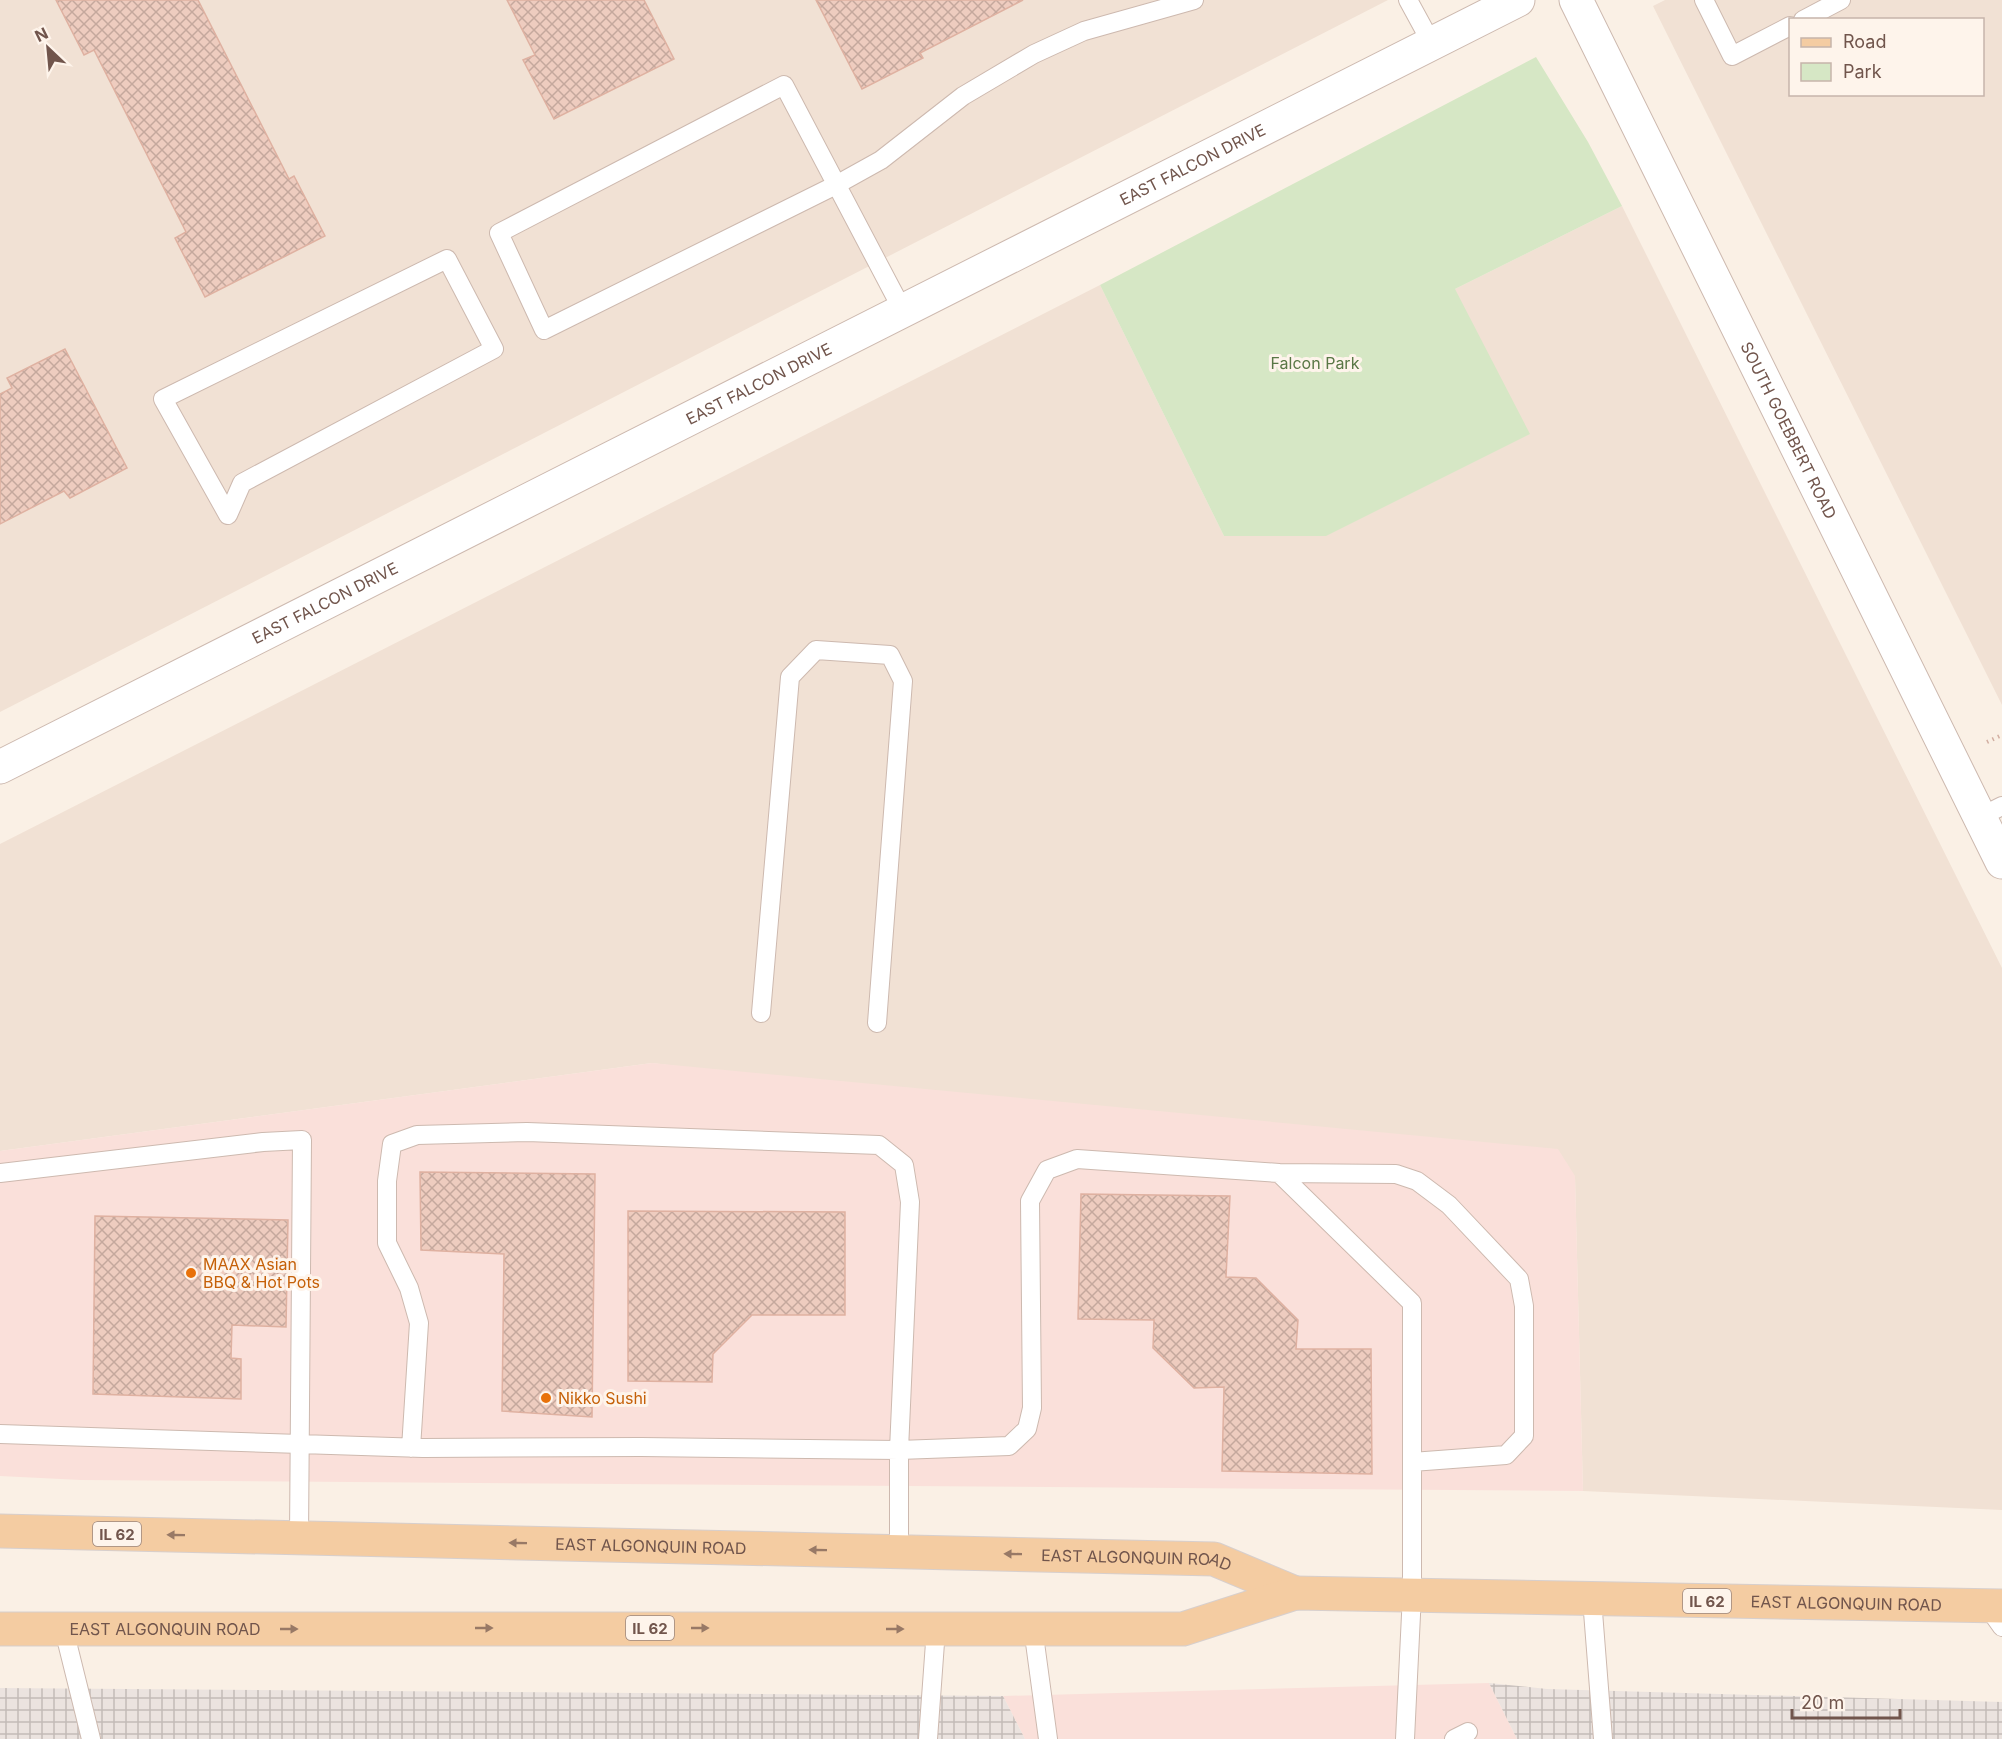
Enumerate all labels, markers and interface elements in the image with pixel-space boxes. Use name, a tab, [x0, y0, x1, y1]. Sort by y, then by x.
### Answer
north arrow	[18, 18, 78, 78]
legend	[1789, 18, 1984, 96]
text: N	[32, 23, 51, 46]
text: Road	[1843, 31, 1886, 52]
text: Park	[1843, 61, 1882, 82]
street label: EAST FALCON DRIVE	[1116, 119, 1269, 210]
street label: SOUTH GOEBBERT ROAD	[1736, 338, 1841, 522]
street label: EAST FALCON DRIVE	[682, 339, 835, 429]
park label: Falcon Park	[1271, 353, 1360, 373]
street label: EAST FALCON DRIVE	[249, 558, 401, 648]
place label: MAAX Asian BBQ & Hot Pots	[203, 1254, 320, 1292]
marker: MAAX Asian BBQ & Hot Pots	[184, 1266, 198, 1280]
place label: Nikko Sushi	[558, 1388, 647, 1408]
marker: Nikko Sushi	[539, 1391, 553, 1405]
road number: IL 62	[93, 1522, 141, 1546]
one-way arrow	[166, 1530, 185, 1540]
street label: EAST ALGONQUIN ROAD	[555, 1534, 747, 1558]
one-way arrow	[509, 1538, 528, 1548]
one-way arrow	[808, 1545, 827, 1555]
street label: EAST ALGONQUIN ROAD	[1041, 1545, 1235, 1575]
one-way arrow	[1003, 1550, 1022, 1559]
road number: IL 62	[1683, 1589, 1731, 1613]
street label: EAST ALGONQUIN ROAD	[1750, 1591, 1942, 1615]
road number: IL 62	[626, 1616, 674, 1640]
street label: EAST ALGONQUIN ROAD	[69, 1619, 261, 1639]
one-way arrow	[475, 1623, 494, 1633]
one-way arrow	[691, 1623, 710, 1633]
one-way arrow	[280, 1624, 299, 1634]
one-way arrow	[886, 1624, 905, 1633]
scale bar	[1792, 1682, 1900, 1720]
text: 20 m	[1801, 1692, 1844, 1713]

